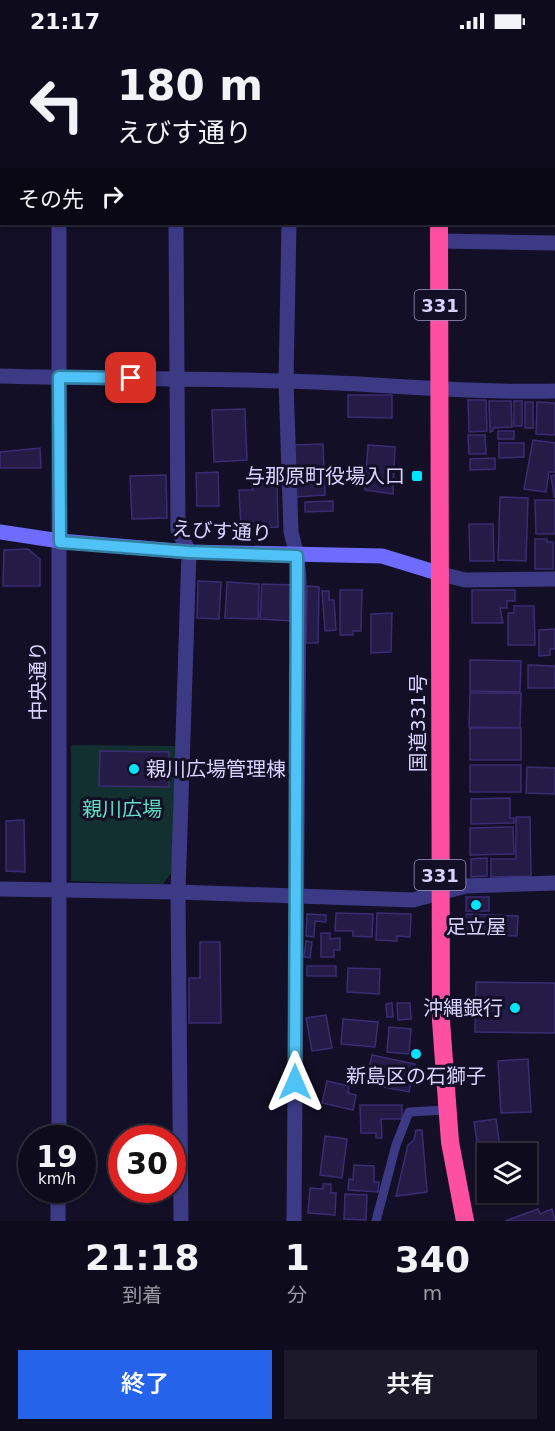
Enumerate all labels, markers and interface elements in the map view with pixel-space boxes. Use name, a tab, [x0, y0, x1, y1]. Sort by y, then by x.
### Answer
text: 21:17	[30, 9, 100, 34]
text: 180 m	[117, 61, 263, 110]
icon: left	[18, 66, 96, 144]
text: えびす通り	[117, 117, 252, 148]
icon: right	[96, 180, 129, 213]
text: その先	[18, 187, 84, 212]
road number: 331	[414, 290, 466, 320]
pin	[105, 352, 156, 403]
icon: arrive	[114, 361, 147, 394]
place label: 与那原町役場入口	[245, 464, 405, 488]
marker: 与那原町役場入口	[410, 469, 424, 483]
street label: えびす通り	[171, 516, 273, 546]
street label: 中央通り	[26, 641, 50, 721]
street label: 国道331号	[406, 674, 430, 772]
place label: 親川広場管理棟	[146, 757, 286, 781]
marker: 親川広場管理棟	[127, 762, 141, 776]
park label: 親川広場	[82, 797, 162, 821]
road number: 331	[414, 860, 466, 890]
marker: 足立屋	[469, 898, 483, 912]
place label: 足立屋	[446, 915, 506, 939]
place label: 沖縄銀行	[423, 996, 503, 1020]
marker: 沖縄銀行	[508, 1001, 522, 1015]
marker: 新島区の石獅子	[409, 1047, 423, 1061]
position arrow	[263, 1050, 327, 1114]
place label: 新島区の石獅子	[346, 1064, 486, 1088]
speed limit sign: 30	[108, 1125, 186, 1203]
text: 19	[36, 1139, 78, 1174]
map controls	[477, 1143, 537, 1203]
button: layers	[477, 1143, 537, 1203]
text: km/h	[38, 1170, 76, 1188]
text: 21:18	[85, 1237, 200, 1278]
text: 1	[285, 1237, 310, 1278]
text: 340	[395, 1239, 470, 1280]
text: m	[423, 1281, 442, 1305]
text: 到着	[122, 1283, 162, 1307]
text: 分	[287, 1283, 307, 1307]
button: 終了	[18, 1350, 272, 1419]
button: 共有	[284, 1350, 537, 1419]

